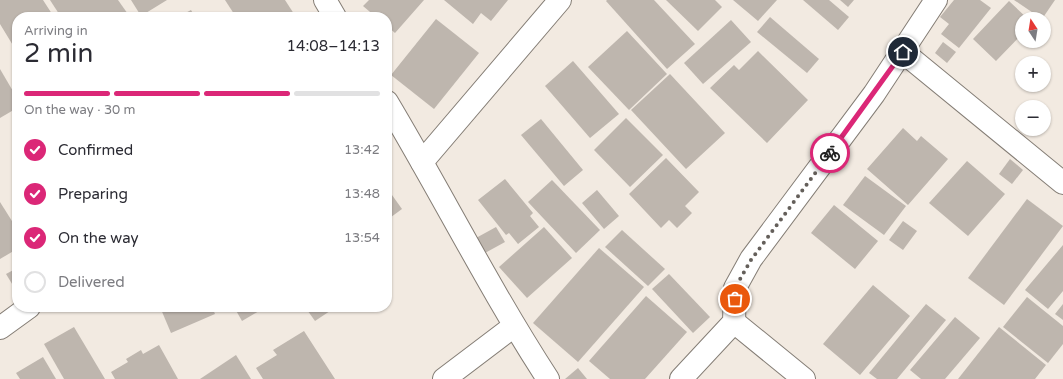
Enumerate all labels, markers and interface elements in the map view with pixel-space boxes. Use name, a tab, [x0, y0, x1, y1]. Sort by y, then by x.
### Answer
north arrow	[1015, 12, 1051, 48]
map controls	[1015, 12, 1051, 136]
text: Arriving in	[24, 23, 88, 39]
pin	[886, 35, 920, 69]
text: 14:08–14:13	[287, 37, 380, 55]
text: 2 min	[24, 38, 93, 69]
icon: home	[892, 41, 914, 63]
button: +	[1015, 56, 1051, 92]
button: −	[1015, 100, 1051, 136]
text: On the way · 30 m	[24, 102, 136, 118]
courier	[810, 133, 850, 173]
icon: check	[24, 139, 46, 161]
text: Confirmed	[58, 141, 133, 159]
text: 13:42	[344, 142, 380, 158]
icon: bike	[819, 142, 841, 164]
icon: check	[24, 183, 46, 205]
text: Preparing	[58, 185, 128, 203]
text: 13:48	[344, 186, 380, 202]
icon: check	[24, 227, 46, 249]
text: On the way	[58, 229, 138, 247]
text: 13:54	[344, 230, 380, 246]
text: Delivered	[58, 273, 125, 291]
pin	[718, 282, 752, 316]
icon: bag	[724, 288, 746, 310]

